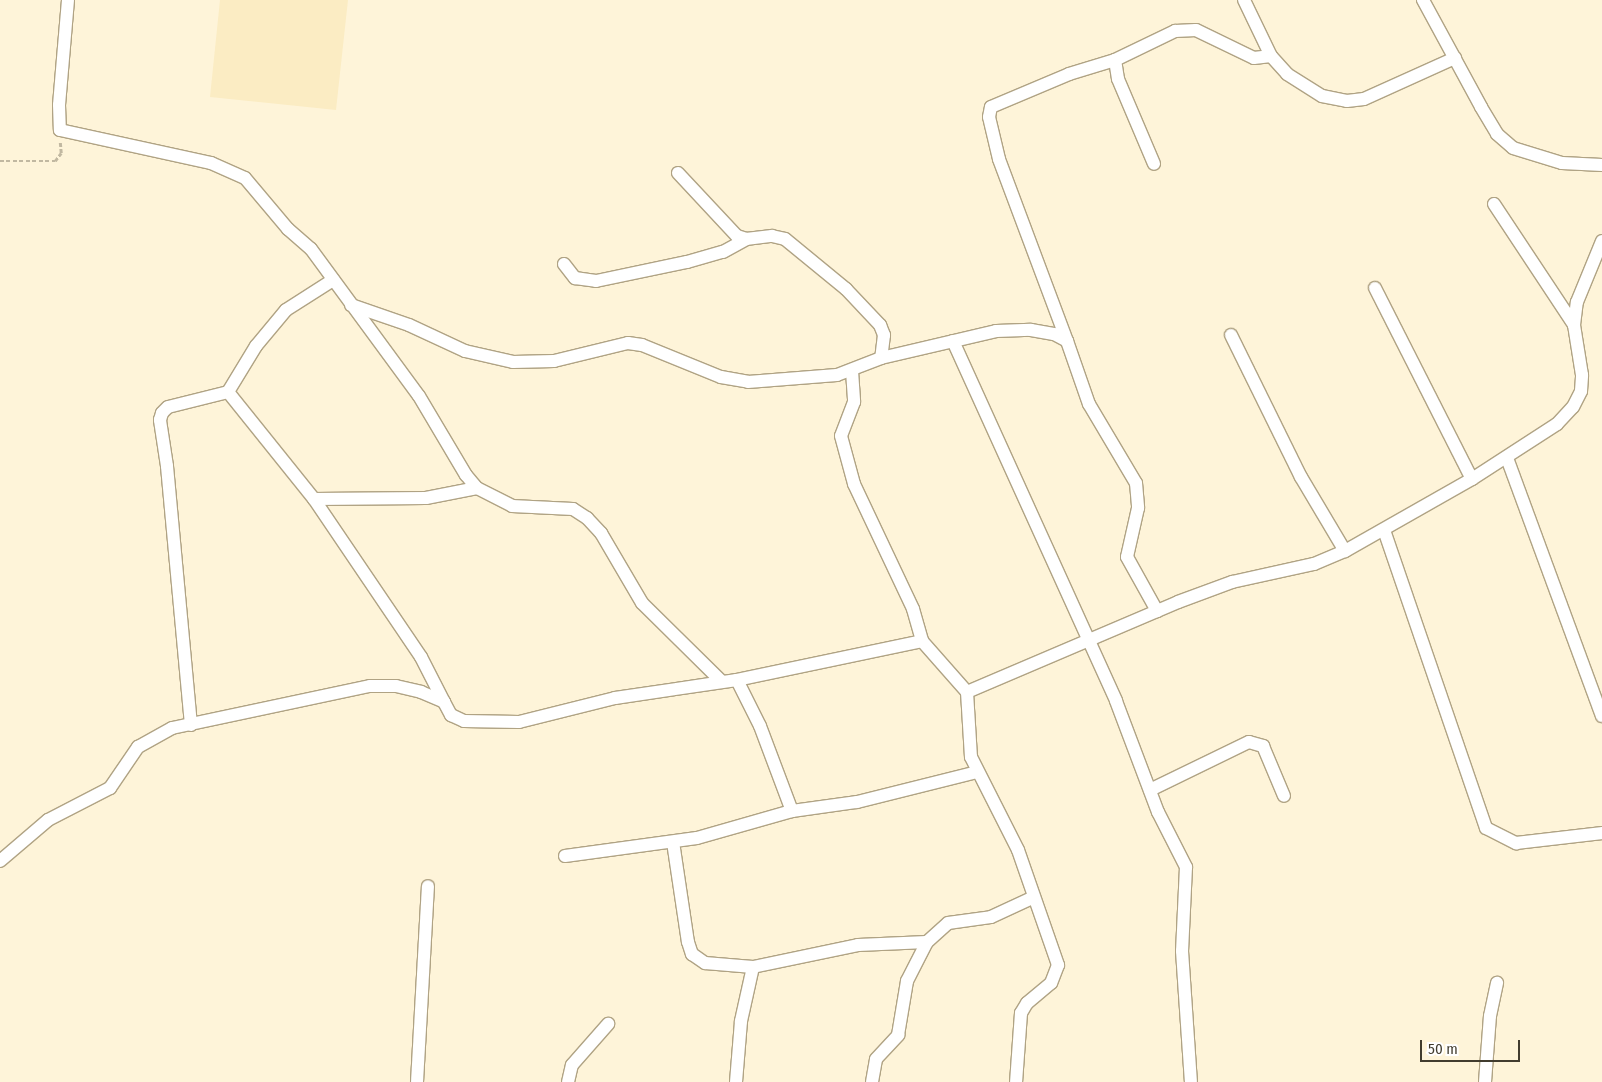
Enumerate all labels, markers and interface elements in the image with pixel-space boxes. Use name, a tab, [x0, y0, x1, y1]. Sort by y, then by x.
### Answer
scale bar	[1422, 1030, 1522, 1062]
text: 50 m	[1428, 1040, 1458, 1058]

